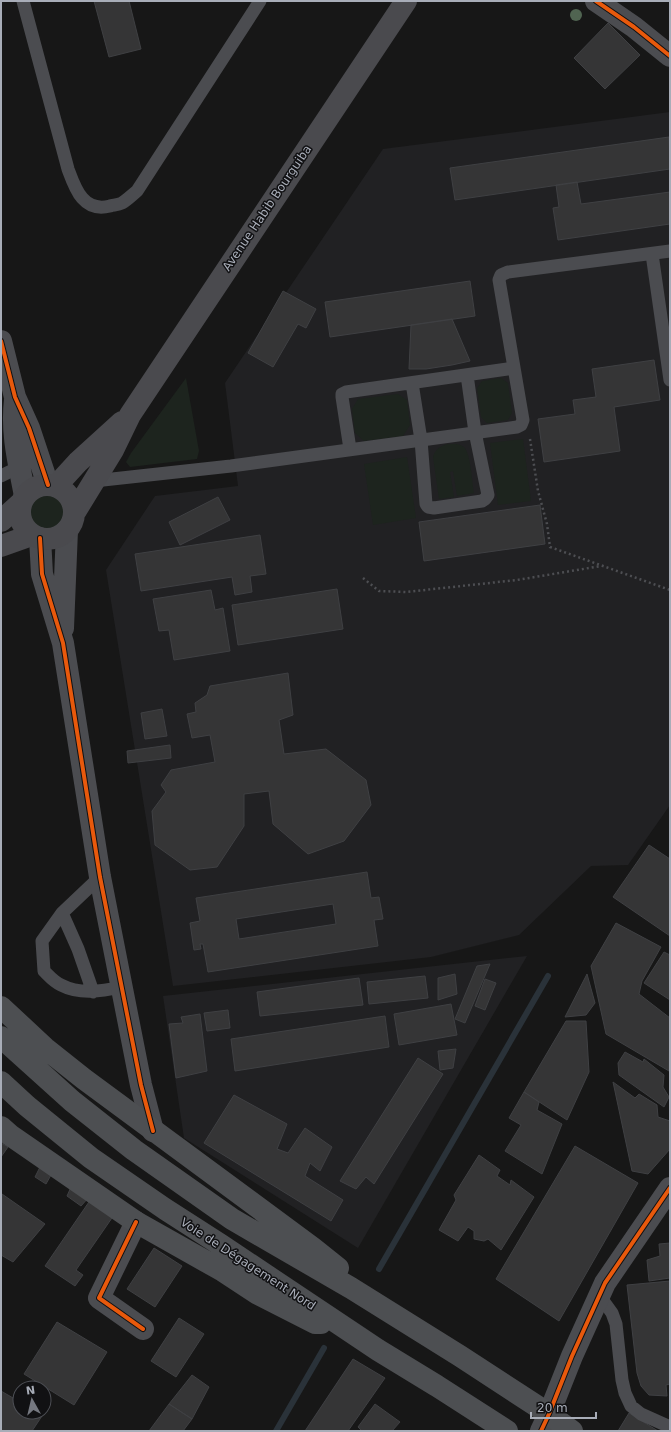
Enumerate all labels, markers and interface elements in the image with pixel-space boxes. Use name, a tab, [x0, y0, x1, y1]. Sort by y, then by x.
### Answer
street label: Avenue Habib Bourguiba	[220, 142, 314, 274]
street label: Voie de Dégagement Nord	[178, 1215, 318, 1313]
north arrow	[12, 1380, 52, 1420]
text: N	[25, 1384, 36, 1398]
scale bar	[531, 1394, 596, 1420]
text: 20 m	[537, 1401, 568, 1415]

